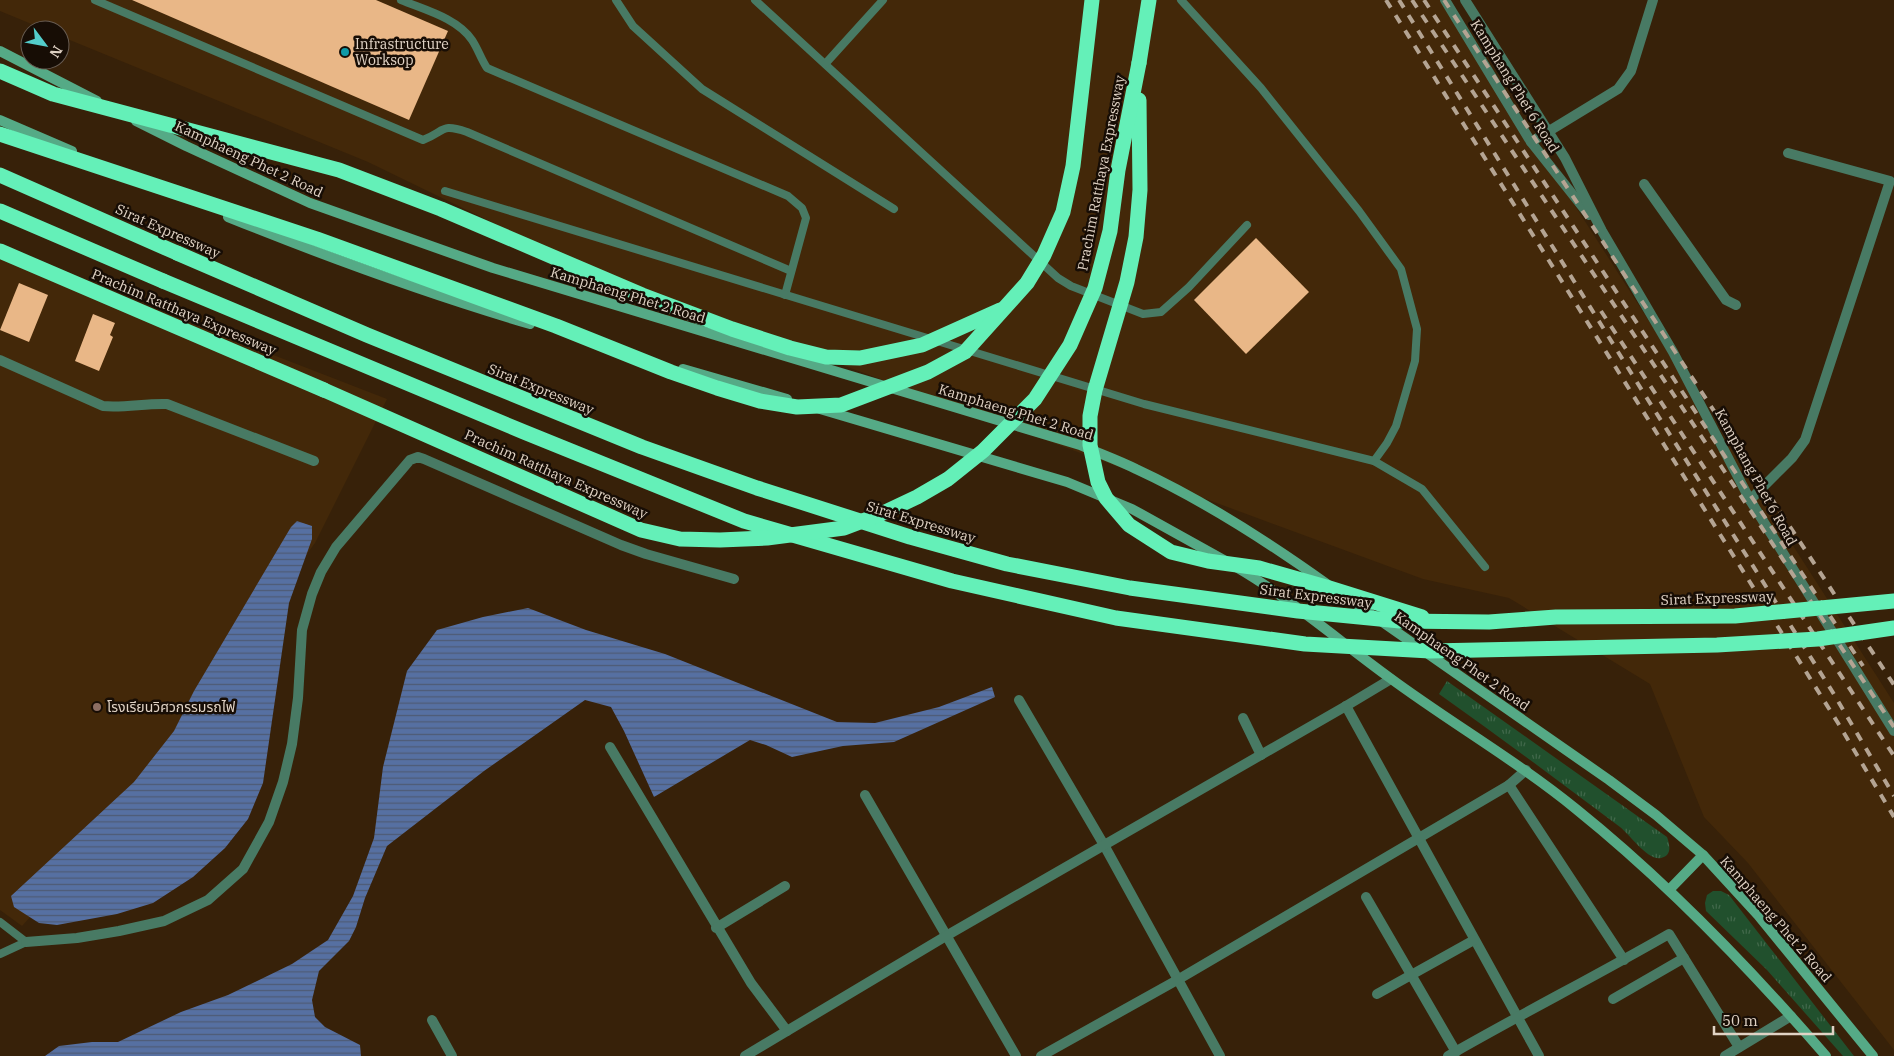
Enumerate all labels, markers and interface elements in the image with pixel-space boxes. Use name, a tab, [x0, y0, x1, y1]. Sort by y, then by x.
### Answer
street label: Kamphang Phet 6 Road	[1467, 16, 1564, 156]
north arrow	[20, 20, 70, 70]
place label: Infrastructure Worksop	[355, 35, 449, 69]
text: N	[45, 42, 67, 61]
marker: Infrastructure Worksop	[339, 46, 351, 58]
street label: Prachim Ratthaya Expressway	[1073, 73, 1129, 272]
street label: Kamphaeng Phet 2 Road	[172, 117, 326, 201]
street label: Sirat Expressway	[113, 200, 224, 262]
street label: Kamphaeng Phet 2 Road	[548, 263, 708, 327]
street label: Prachim Ratthaya Expressway	[89, 265, 280, 359]
street label: Sirat Expressway	[485, 360, 597, 419]
street label: Kamphaeng Phet 2 Road	[936, 380, 1096, 444]
street label: Kamphang Phet 6 Road	[1711, 405, 1801, 549]
street label: Prachim Ratthaya Expressway	[461, 425, 651, 523]
street label: Sirat Expressway	[864, 497, 978, 547]
street label: Sirat Expressway	[1259, 580, 1374, 612]
street label: Sirat Expressway	[1660, 587, 1774, 609]
street label: Kamphaeng Phet 2 Road	[1391, 607, 1534, 715]
place label: โรงเรียนวิศวกรรมรถไฟ	[107, 698, 236, 716]
marker: โรงเรียนวิศวกรรมรถไฟ	[91, 701, 103, 713]
street label: Kamphaeng Phet 2 Road	[1716, 852, 1836, 986]
scale bar	[1714, 1004, 1833, 1036]
text: 50 m	[1722, 1011, 1758, 1030]

